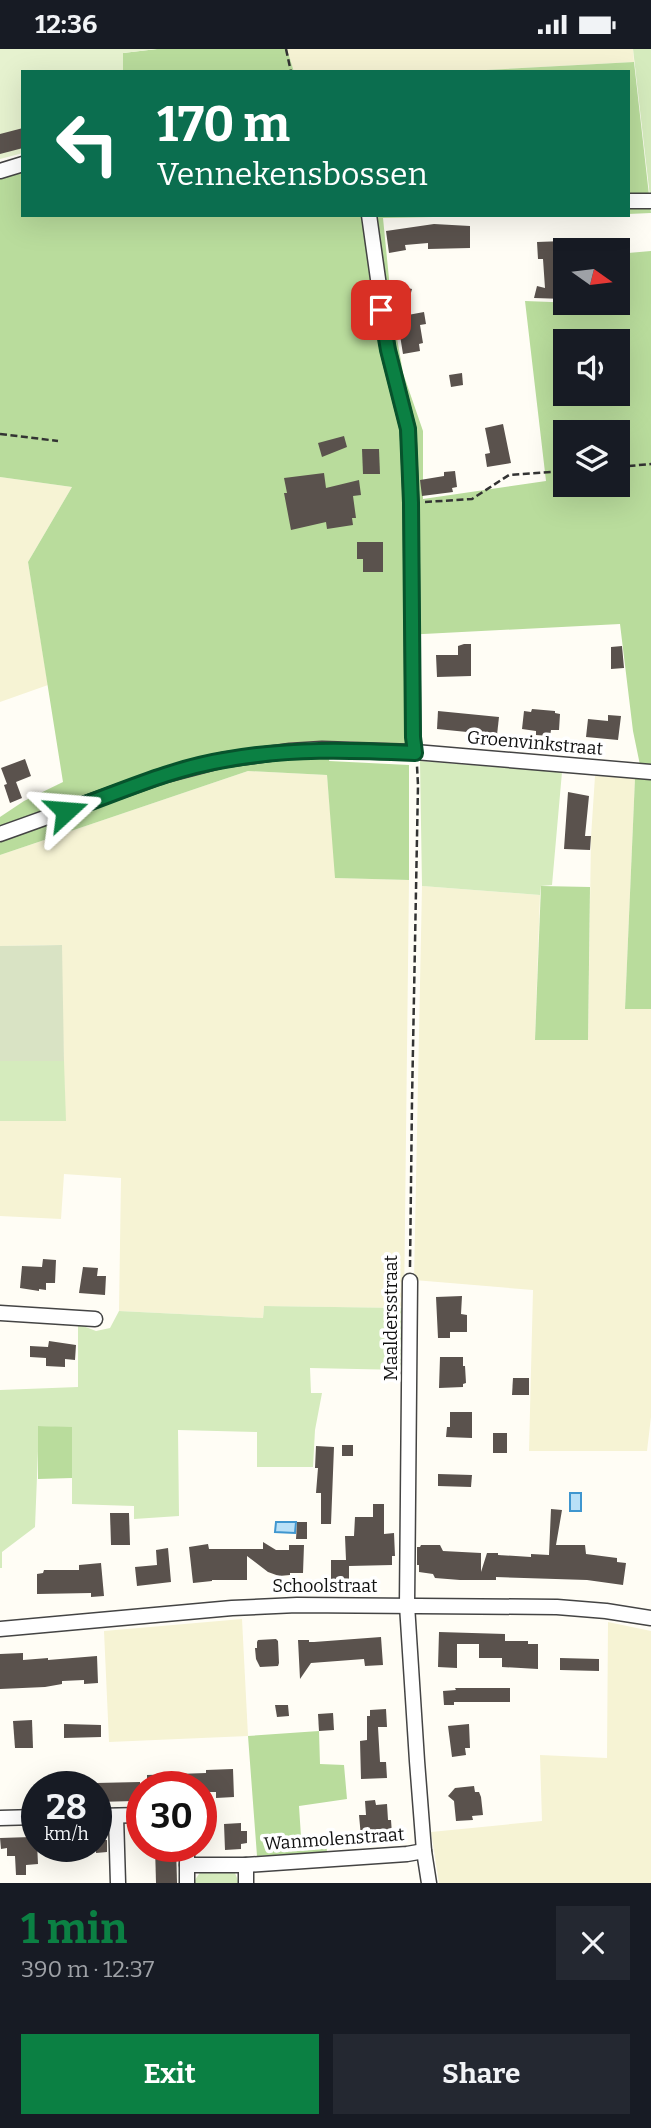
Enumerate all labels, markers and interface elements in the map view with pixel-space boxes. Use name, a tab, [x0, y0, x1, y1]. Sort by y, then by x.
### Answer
text: 12:36	[35, 9, 97, 40]
text: 170 m	[157, 95, 290, 154]
icon: left	[42, 98, 133, 189]
text: Vennekensbossen	[157, 155, 428, 193]
north arrow	[553, 238, 630, 315]
map controls	[553, 238, 630, 497]
pin	[351, 280, 411, 340]
icon: arrive	[362, 291, 400, 329]
button: sound	[553, 329, 630, 406]
button: layers	[553, 420, 630, 497]
street label: Groenvinkstraat	[466, 726, 604, 760]
position arrow	[29, 774, 103, 848]
street label: Maaldersstraat	[380, 1254, 402, 1381]
street label: Schoolstraat	[272, 1575, 378, 1597]
speed limit sign: 30	[126, 1771, 217, 1862]
text: 28	[46, 1786, 87, 1828]
text: km/h	[44, 1823, 89, 1845]
street label: Wanmolenstraat	[263, 1823, 405, 1855]
text: 1 min	[21, 1904, 127, 1954]
button: close	[556, 1906, 630, 1980]
text: 390 m · 12:37	[21, 1955, 154, 1983]
button: Exit	[21, 2034, 319, 2114]
button: Share	[333, 2034, 630, 2114]

